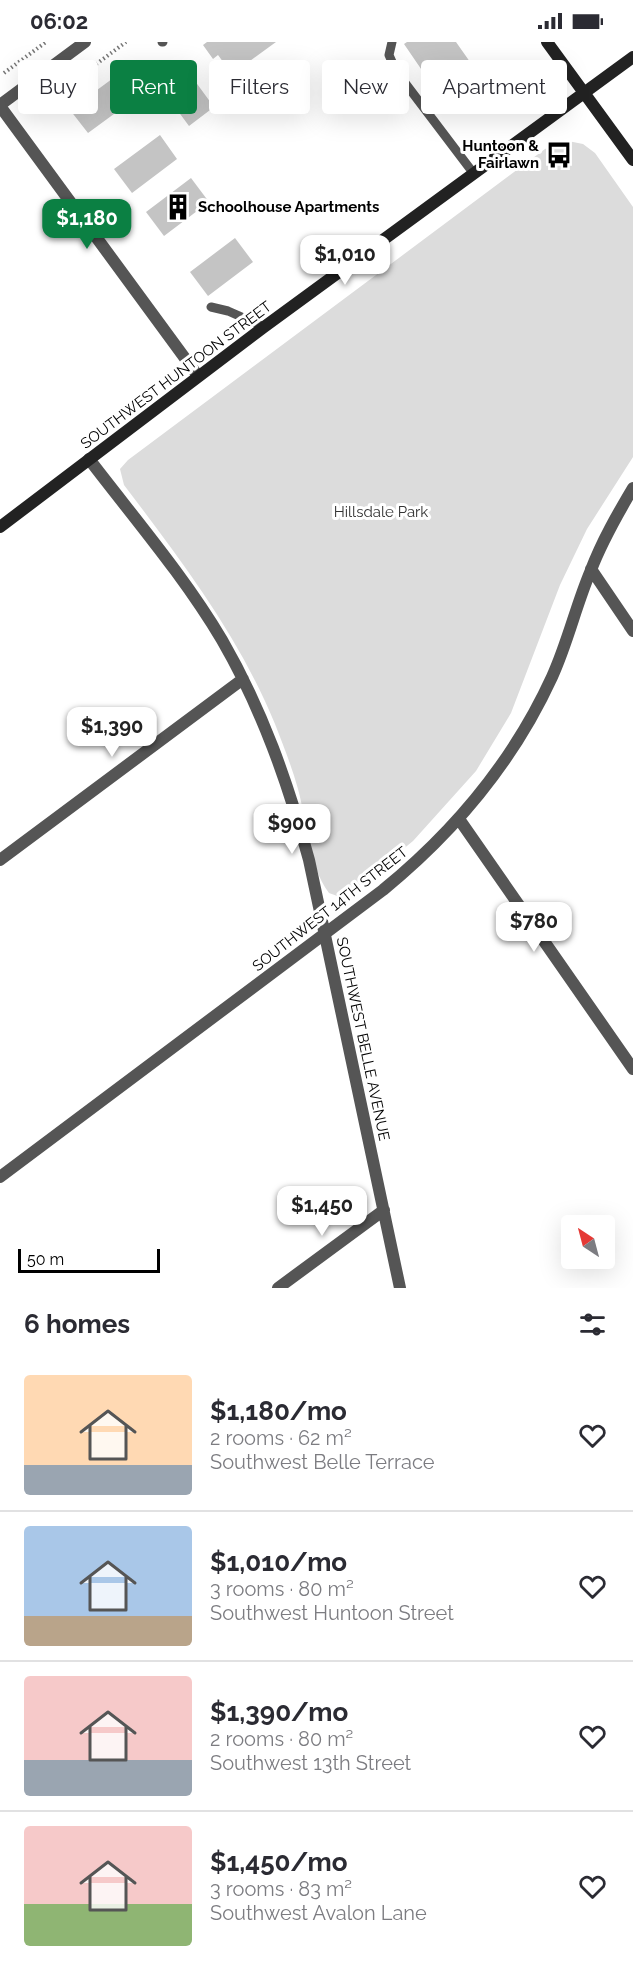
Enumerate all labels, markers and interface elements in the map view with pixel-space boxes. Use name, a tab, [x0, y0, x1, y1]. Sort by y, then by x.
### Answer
text: 06:02	[30, 8, 88, 34]
chip: Buy	[18, 60, 98, 114]
chip: Rent	[110, 60, 197, 114]
chip: Filters	[209, 60, 310, 114]
chip: New	[322, 60, 409, 114]
chip: Apartment	[421, 60, 567, 114]
place label: Huntoon & Fairlawn	[462, 137, 539, 172]
bus stop icon: Huntoon & Fairlawn	[544, 140, 574, 170]
building icon: Schoolhouse Apartments	[163, 192, 193, 222]
place label: Schoolhouse Apartments	[198, 198, 380, 216]
pin: $1,180	[38, 199, 136, 250]
text: $1,180	[56, 206, 118, 230]
pin: $1,010	[296, 235, 394, 286]
text: $1,010	[314, 242, 376, 266]
street label: SOUTHWEST HUNTOON STREET	[77, 297, 275, 453]
park label: Hillsdale Park	[334, 503, 428, 521]
pin: $1,390	[63, 707, 161, 758]
text: $1,390	[81, 714, 143, 738]
pin: $900	[256, 804, 328, 855]
text: $900	[267, 811, 317, 835]
street label: SOUTHWEST 14TH STREET	[249, 843, 411, 975]
pin: $780	[498, 902, 570, 953]
text: $780	[510, 909, 558, 933]
street label: SOUTHWEST BELLE AVENUE	[333, 935, 393, 1143]
pin: $1,450	[273, 1186, 371, 1237]
text: $1,450	[291, 1193, 353, 1217]
north arrow	[561, 1215, 615, 1269]
map controls	[561, 1215, 615, 1269]
scale bar	[18, 1246, 160, 1274]
text: 50 m	[27, 1250, 64, 1269]
icon: filters	[576, 1308, 609, 1341]
text: 6 homes	[24, 1309, 130, 1339]
text: $1,180/mo	[210, 1396, 347, 1426]
icon: home	[72, 1399, 144, 1471]
icon: heart	[576, 1419, 609, 1452]
text: 2 rooms · 62 m²	[210, 1426, 352, 1450]
text: Southwest Belle Terrace	[210, 1450, 435, 1474]
text: $1,010/mo	[210, 1547, 347, 1577]
icon: home	[72, 1550, 144, 1622]
icon: heart	[576, 1570, 609, 1603]
text: 3 rooms · 80 m²	[210, 1577, 354, 1601]
text: Southwest Huntoon Street	[210, 1601, 454, 1625]
text: $1,390/mo	[210, 1697, 348, 1727]
icon: home	[72, 1700, 144, 1772]
icon: heart	[576, 1720, 609, 1753]
text: 2 rooms · 80 m²	[210, 1727, 353, 1751]
text: Southwest 13th Street	[210, 1751, 411, 1775]
text: $1,450/mo	[210, 1847, 348, 1877]
icon: home	[72, 1850, 144, 1922]
icon: heart	[576, 1870, 609, 1903]
text: 3 rooms · 83 m²	[210, 1877, 352, 1901]
text: Southwest Avalon Lane	[210, 1901, 427, 1925]

